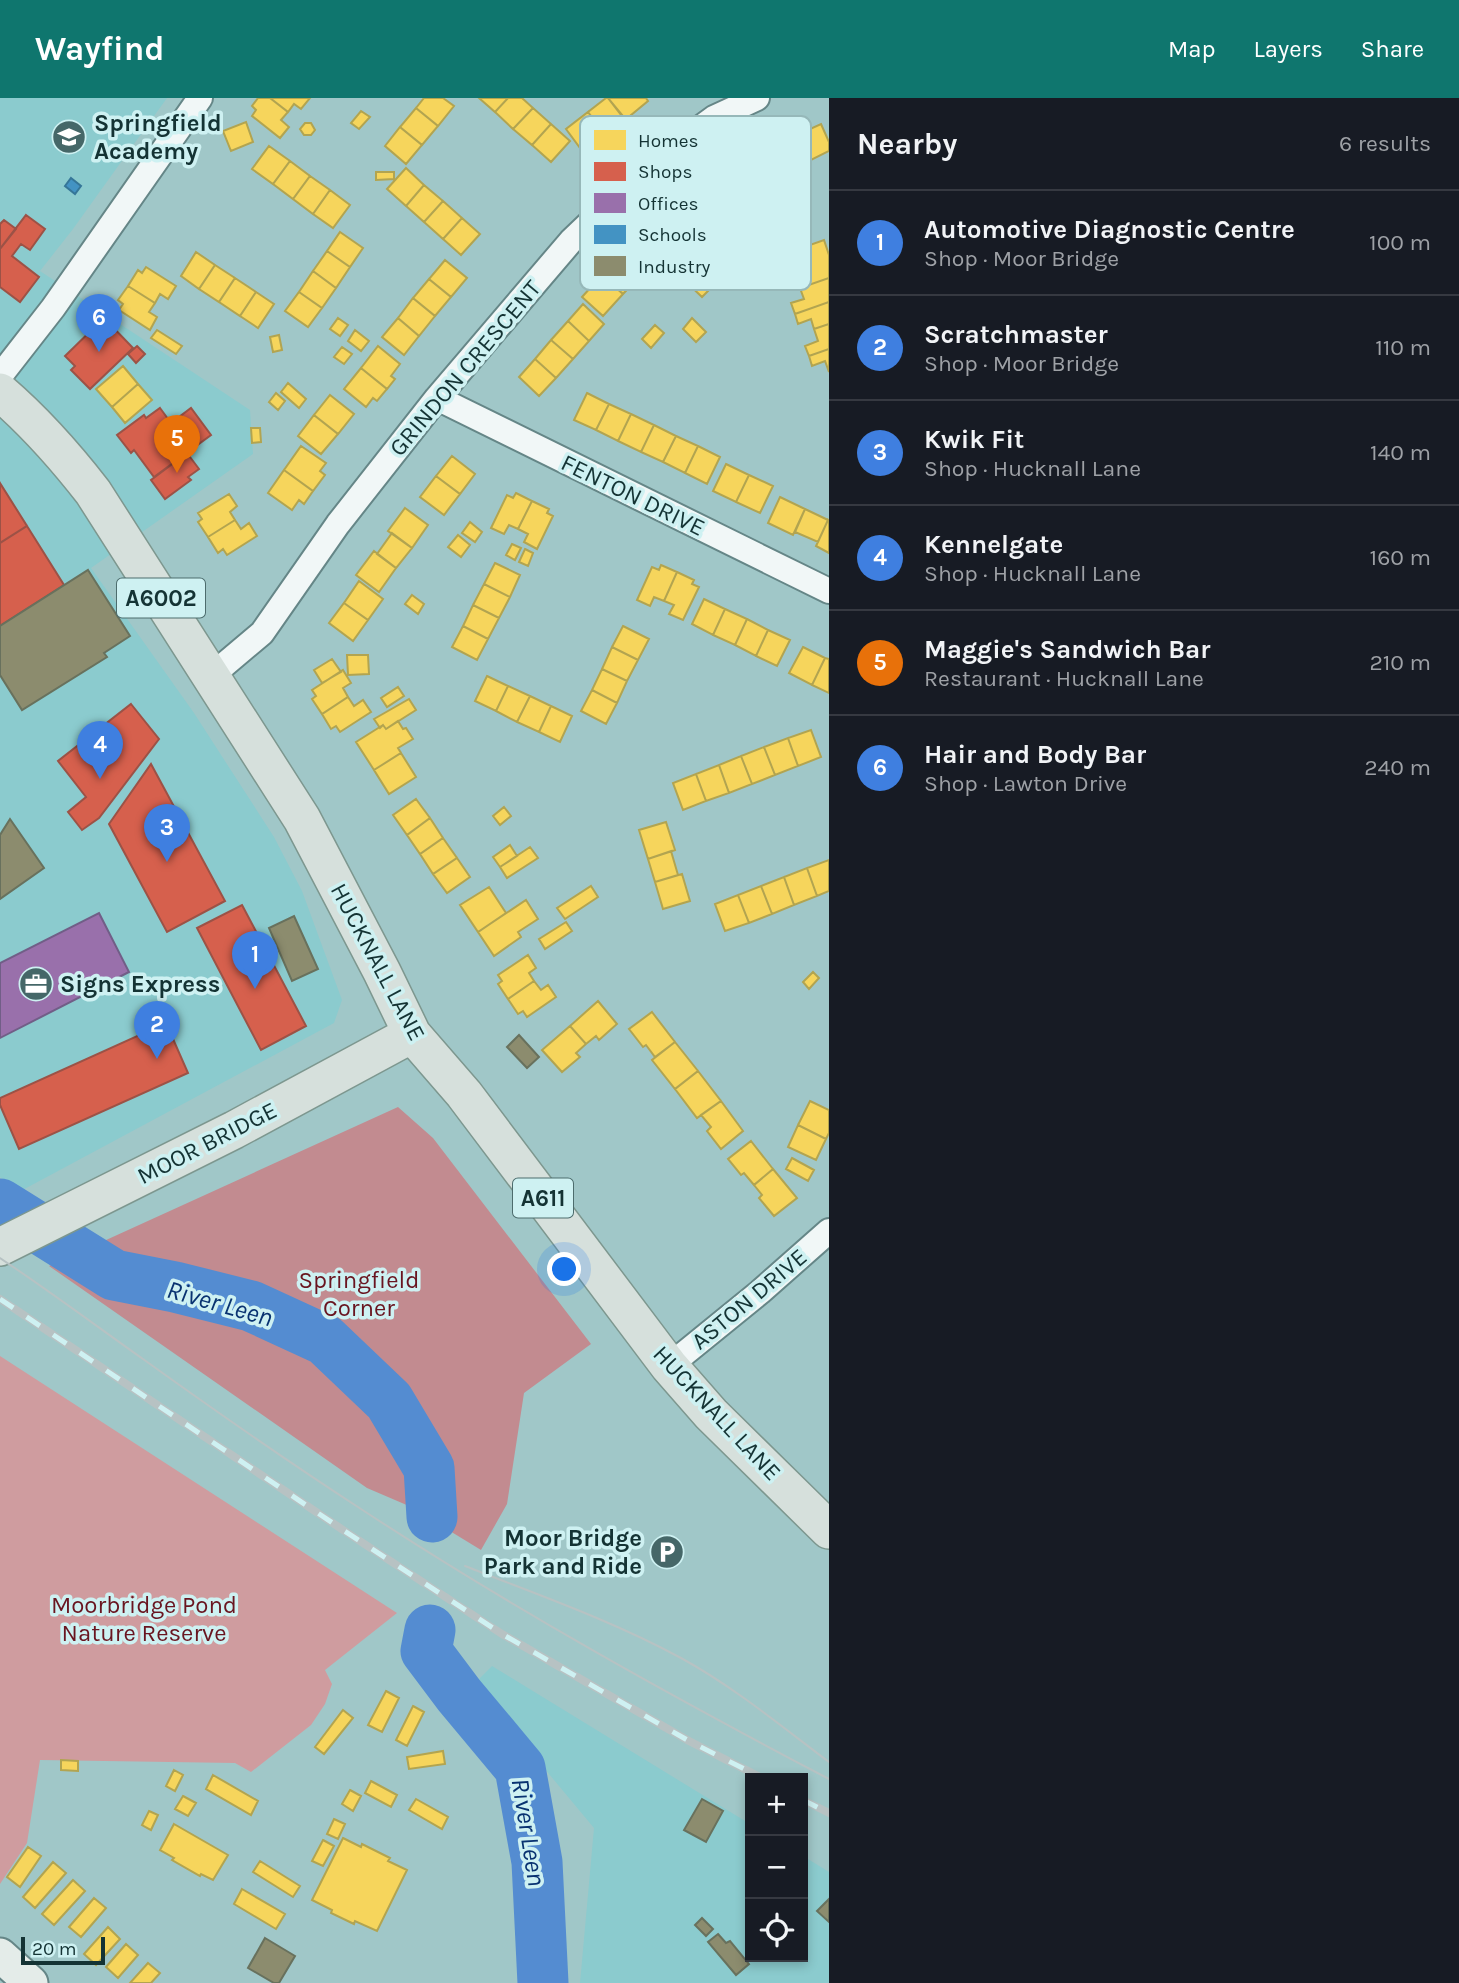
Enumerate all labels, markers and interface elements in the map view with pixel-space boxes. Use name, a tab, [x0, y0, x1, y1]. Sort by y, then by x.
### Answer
text: Wayfind	[35, 30, 165, 68]
text: Map	[1168, 35, 1216, 63]
text: Layers	[1254, 35, 1323, 63]
text: Share	[1361, 35, 1424, 63]
place label: Springfield Academy	[94, 109, 222, 165]
legend	[580, 116, 811, 290]
school or university icon: Springfield Academy	[50, 118, 88, 156]
text: Nearby	[857, 126, 957, 162]
text: Homes	[638, 130, 699, 152]
text: 6 results	[1339, 130, 1431, 157]
text: Shops	[638, 161, 692, 183]
text: Offices	[638, 193, 699, 215]
text: Automotive Diagnostic Centre	[924, 214, 1295, 245]
text: Schools	[638, 224, 707, 246]
text: 1	[876, 229, 884, 256]
text: 100 m	[1369, 229, 1431, 256]
text: Shop · Moor Bridge	[924, 245, 1119, 272]
text: Industry	[638, 256, 711, 278]
street label: GRINDON CRESCENT	[383, 274, 547, 462]
pin: 6	[76, 294, 122, 352]
text: Scratchmaster	[924, 319, 1108, 350]
text: 2	[873, 334, 887, 361]
text: 110 m	[1375, 334, 1431, 361]
text: Shop · Moor Bridge	[924, 350, 1119, 377]
pin: 5	[154, 415, 200, 473]
text: Kwik Fit	[924, 424, 1024, 455]
text: 3	[873, 439, 887, 466]
text: 140 m	[1370, 439, 1431, 466]
street label: FENTON DRIVE	[557, 448, 709, 542]
text: Shop · Hucknall Lane	[924, 455, 1141, 482]
text: Kennelgate	[924, 529, 1063, 560]
text: 4	[873, 544, 887, 571]
text: 160 m	[1370, 544, 1431, 571]
text: Shop · Hucknall Lane	[924, 560, 1141, 587]
road number: A6002	[117, 578, 205, 618]
text: Maggie's Sandwich Bar	[924, 634, 1210, 665]
text: 5	[873, 649, 887, 676]
text: 210 m	[1369, 649, 1431, 676]
text: Restaurant · Hucknall Lane	[924, 665, 1204, 692]
pin: 4	[77, 721, 123, 779]
text: Hair and Body Bar	[924, 739, 1146, 770]
text: 6	[873, 754, 887, 781]
text: 240 m	[1364, 754, 1431, 781]
text: Shop · Lawton Drive	[924, 770, 1127, 797]
pin: 3	[144, 804, 190, 862]
street label: HUCKNALL LANE	[325, 878, 431, 1046]
pin: 1	[232, 931, 278, 989]
office icon: Signs Express	[17, 965, 55, 1003]
place label: Signs Express	[60, 970, 220, 998]
pin: 2	[134, 1001, 180, 1059]
street label: MOOR BRIDGE	[133, 1096, 281, 1190]
road number: A611	[513, 1178, 573, 1218]
street label: ASTON DRIVE	[686, 1243, 812, 1355]
your location	[547, 1252, 581, 1286]
park label: Springfield Corner	[298, 1266, 420, 1322]
water label: River Leen	[163, 1274, 276, 1333]
street label: HUCKNALL LANE	[647, 1340, 787, 1486]
place label: Moor Bridge Park and Ride	[484, 1524, 642, 1580]
parking icon: Moor Bridge Park and Ride	[648, 1533, 686, 1571]
park label: Moorbridge Pond Nature Reserve	[51, 1591, 237, 1647]
map controls	[745, 1773, 808, 1962]
button: +	[745, 1773, 808, 1836]
water label: River Leen	[505, 1776, 552, 1888]
button: −	[745, 1836, 808, 1899]
button: locate	[745, 1899, 808, 1962]
scale bar	[21, 1934, 105, 1966]
text: 20 m	[32, 1938, 77, 1960]

